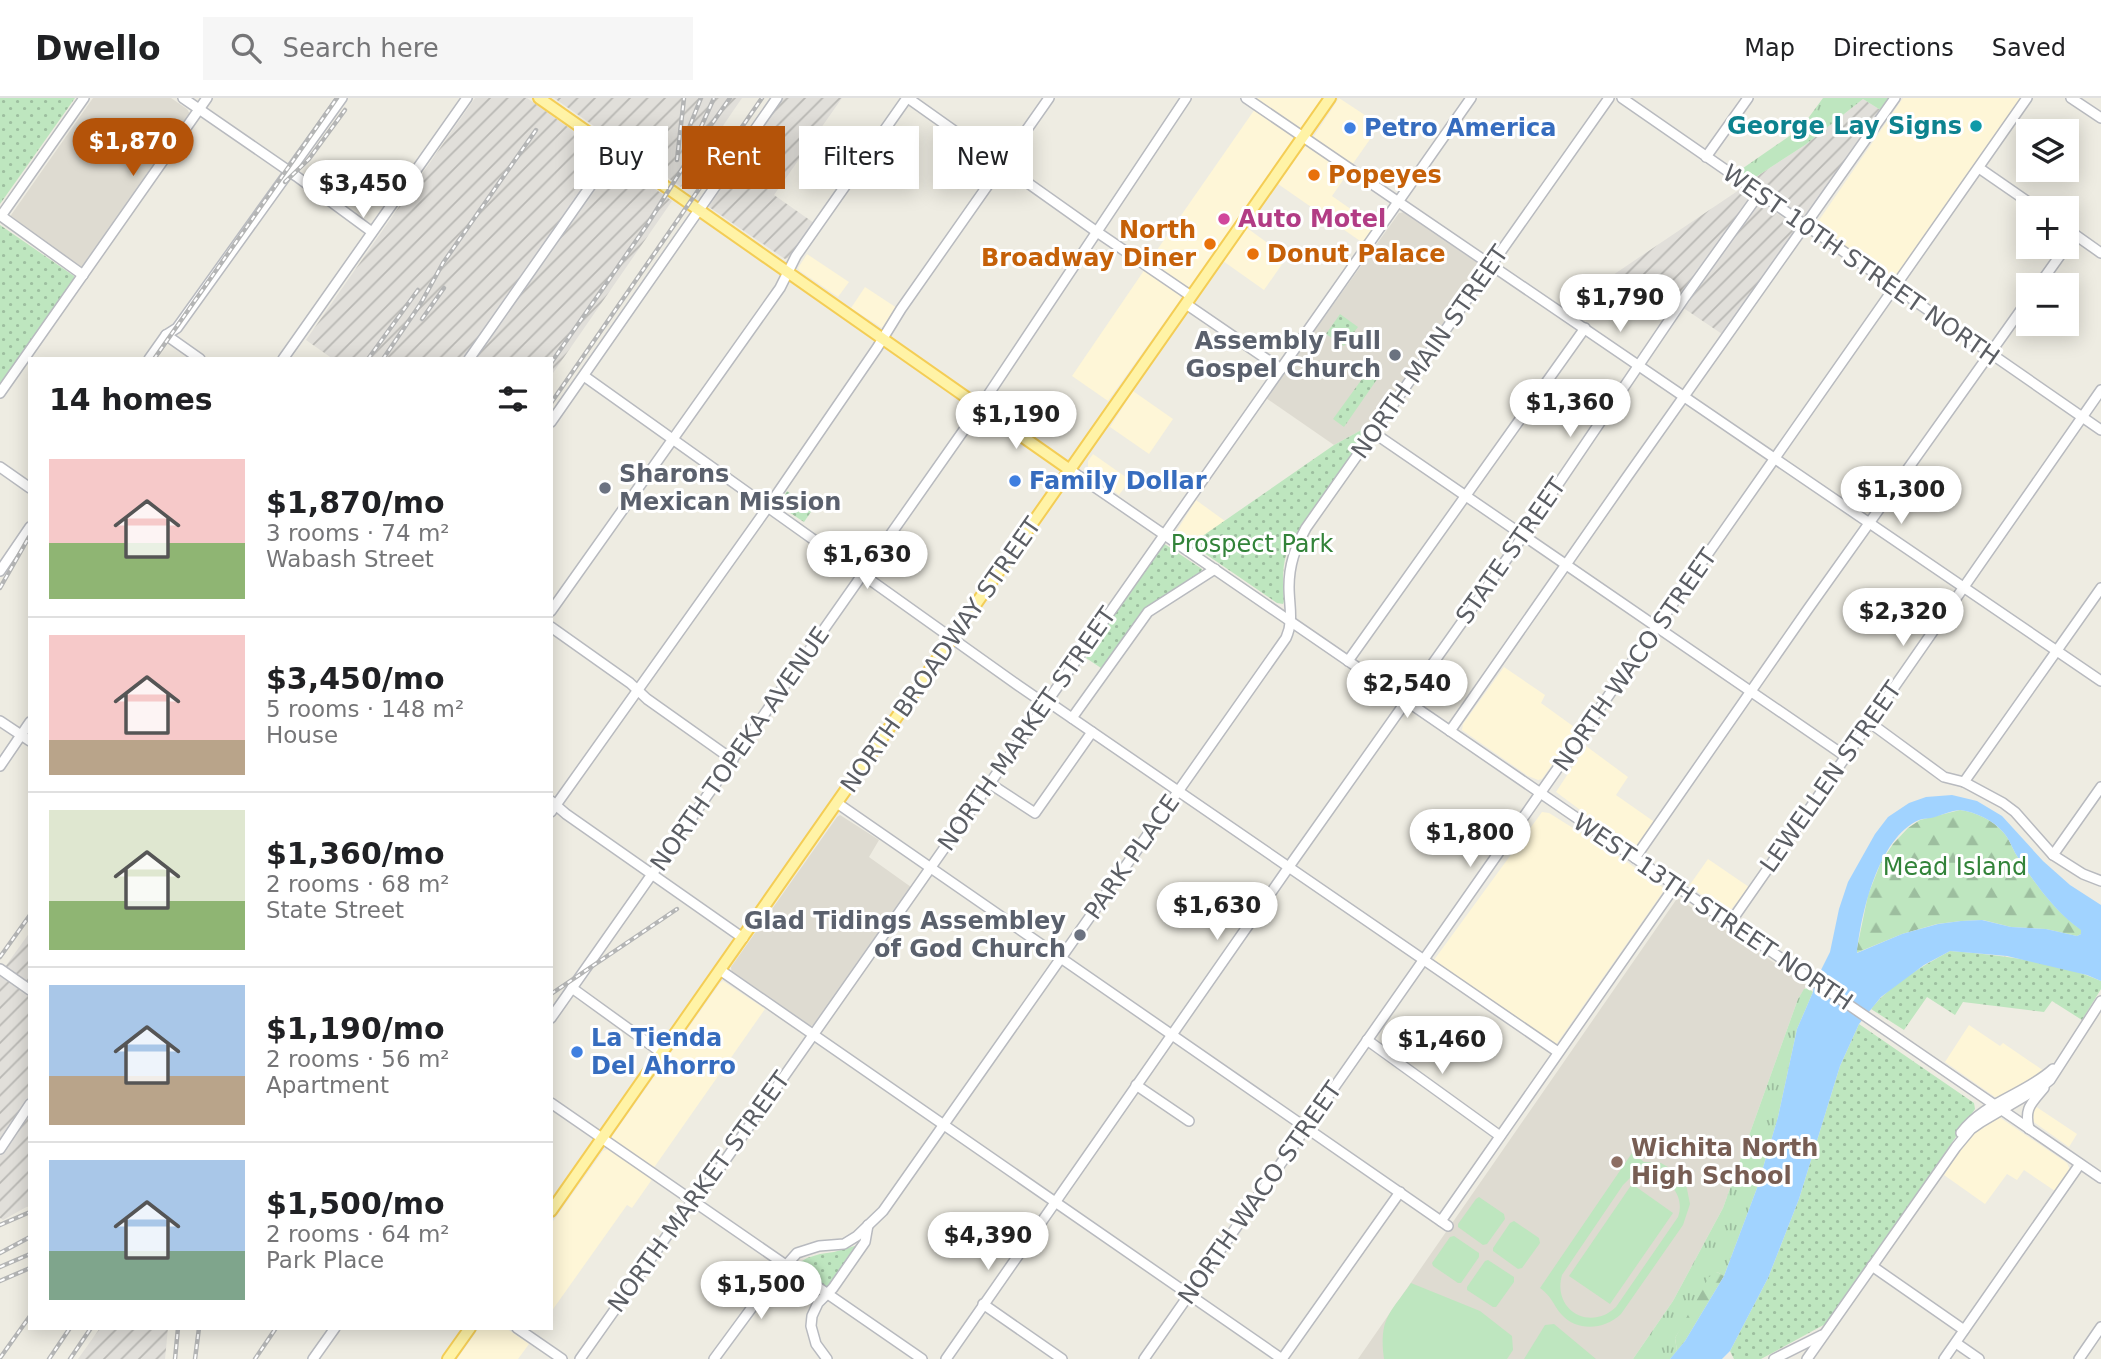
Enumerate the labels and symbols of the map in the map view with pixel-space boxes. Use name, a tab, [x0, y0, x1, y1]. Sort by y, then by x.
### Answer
place label: George Lay Signs	[1727, 112, 1962, 140]
place label: Petro America	[1364, 114, 1556, 142]
pin: $1,870	[76, 118, 190, 178]
marker: George Lay Signs	[1968, 118, 1984, 134]
marker: Petro America	[1342, 120, 1358, 136]
street label: WEST 10TH STREET NORTH	[1717, 159, 2005, 371]
pin: $3,450	[306, 160, 420, 220]
place label: Popeyes	[1328, 161, 1442, 189]
marker: Popeyes	[1306, 167, 1322, 183]
place label: Auto Motel	[1238, 205, 1386, 233]
marker: Auto Motel	[1216, 211, 1232, 227]
place label: North Broadway Diner	[981, 216, 1196, 272]
marker: North Broadway Diner	[1202, 236, 1218, 252]
place label: Donut Palace	[1267, 240, 1445, 268]
street label: NORTH MAIN STREET	[1346, 240, 1514, 464]
marker: Donut Palace	[1245, 246, 1261, 262]
pin: $1,790	[1563, 274, 1677, 334]
place label: Assembly Full Gospel Church	[1186, 327, 1381, 383]
marker: Assembly Full Gospel Church	[1387, 347, 1403, 363]
pin: $1,360	[1513, 380, 1627, 439]
pin: $1,190	[959, 392, 1073, 451]
place label: Sharons Mexican Mission	[619, 460, 841, 516]
pin: $1,300	[1844, 466, 1958, 526]
place label: Family Dollar	[1029, 467, 1207, 495]
street label: STATE STREET	[1450, 472, 1572, 629]
marker: Family Dollar	[1007, 473, 1023, 489]
marker: Sharons Mexican Mission	[597, 480, 613, 496]
street label: NORTH BROADWAY STREET	[835, 512, 1047, 798]
park label: Prospect Park	[1171, 530, 1333, 558]
pin: $1,630	[810, 532, 924, 591]
street label: NORTH WACO STREET	[1547, 543, 1723, 777]
pin: $2,320	[1846, 588, 1960, 648]
street label: NORTH MARKET STREET	[932, 602, 1122, 856]
street label: NORTH TOPEKA AVENUE	[645, 621, 835, 877]
pin: $2,540	[1350, 660, 1464, 720]
street label: LEWELLEN STREET	[1755, 676, 1908, 878]
street label: PARK PLACE	[1079, 789, 1185, 925]
street label: WEST 13TH STREET NORTH	[1568, 808, 1858, 1016]
pin: $1,800	[1413, 810, 1527, 869]
park label: Mead Island	[1883, 853, 2027, 881]
pin: $1,630	[1160, 882, 1274, 942]
place label: Glad Tidings Assembley of God Church	[744, 907, 1066, 963]
marker: Glad Tidings Assembley of God Church	[1072, 927, 1088, 943]
pin: $1,460	[1385, 1016, 1499, 1076]
place label: La Tienda Del Ahorro	[591, 1024, 736, 1080]
marker: La Tienda Del Ahorro	[569, 1044, 585, 1060]
street label: NORTH MARKET STREET	[602, 1066, 796, 1318]
street label: NORTH WACO STREET	[1172, 1076, 1348, 1310]
place label: Wichita North High School	[1631, 1134, 1818, 1190]
marker: Wichita North High School	[1609, 1154, 1625, 1170]
pin: $4,390	[931, 1212, 1045, 1272]
pin: $1,500	[704, 1262, 818, 1321]

